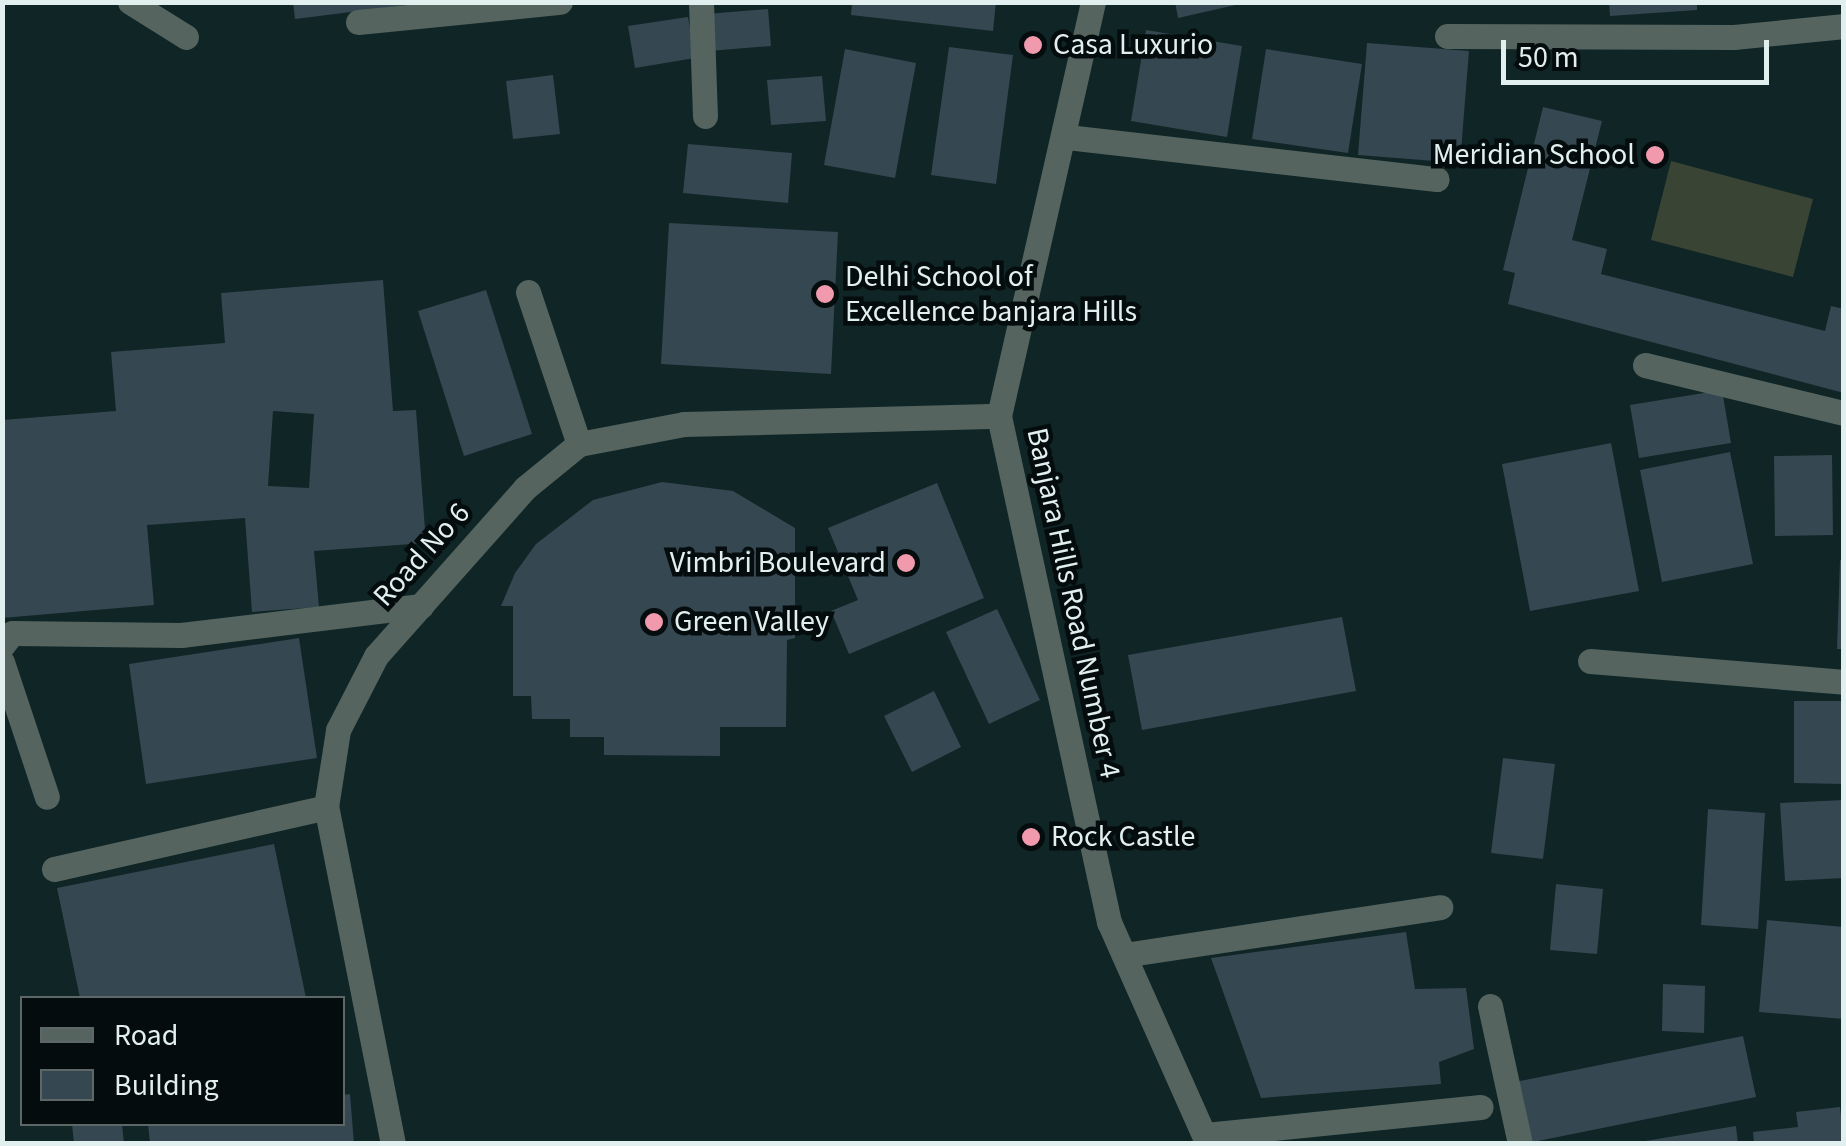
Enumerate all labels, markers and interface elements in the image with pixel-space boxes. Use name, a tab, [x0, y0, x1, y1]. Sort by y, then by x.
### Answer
scale bar	[1506, 20, 1774, 82]
place label: Casa Luxurio	[1053, 27, 1213, 63]
marker: Casa Luxurio	[1022, 34, 1044, 56]
text: 50 m	[1518, 36, 1579, 79]
place label: Meridian School	[1433, 137, 1635, 173]
marker: Meridian School	[1644, 144, 1666, 166]
place label: Delhi School of Excellence banjara Hills	[845, 259, 1137, 330]
marker: Delhi School of Excellence banjara Hills	[814, 283, 836, 305]
street label: Banjara Hills Road Number 4	[1018, 425, 1128, 781]
street label: Road No 6	[366, 496, 478, 614]
place label: Vimbri Boulevard	[670, 545, 886, 581]
marker: Vimbri Boulevard	[895, 552, 917, 574]
place label: Green Valley	[674, 604, 829, 640]
marker: Green Valley	[643, 611, 665, 633]
place label: Rock Castle	[1051, 819, 1195, 855]
marker: Rock Castle	[1020, 826, 1042, 848]
legend	[20, 996, 345, 1126]
text: Road	[114, 1014, 178, 1057]
text: Building	[114, 1064, 219, 1107]

